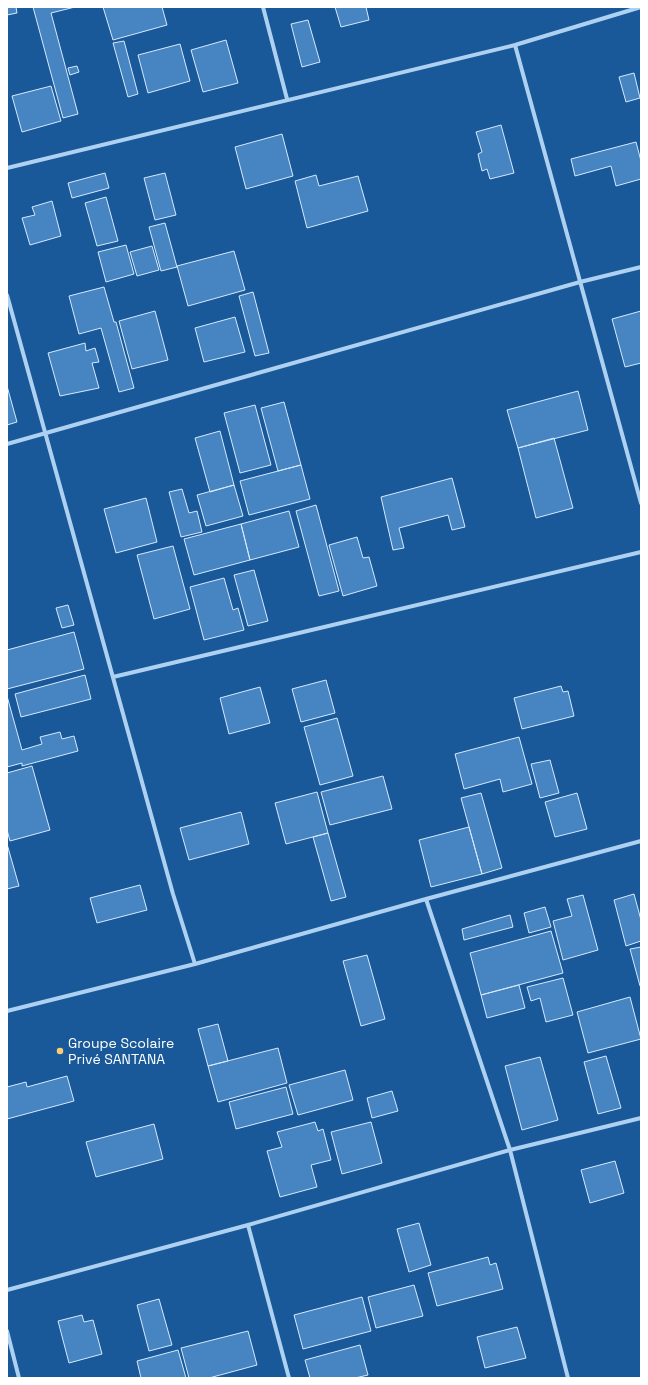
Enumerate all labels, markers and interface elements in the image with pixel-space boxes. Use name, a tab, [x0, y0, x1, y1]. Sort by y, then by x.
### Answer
place label: Groupe Scolaire Privé SANTANA	[68, 1034, 174, 1068]
marker: Groupe Scolaire Privé SANTANA	[55, 1046, 65, 1056]

